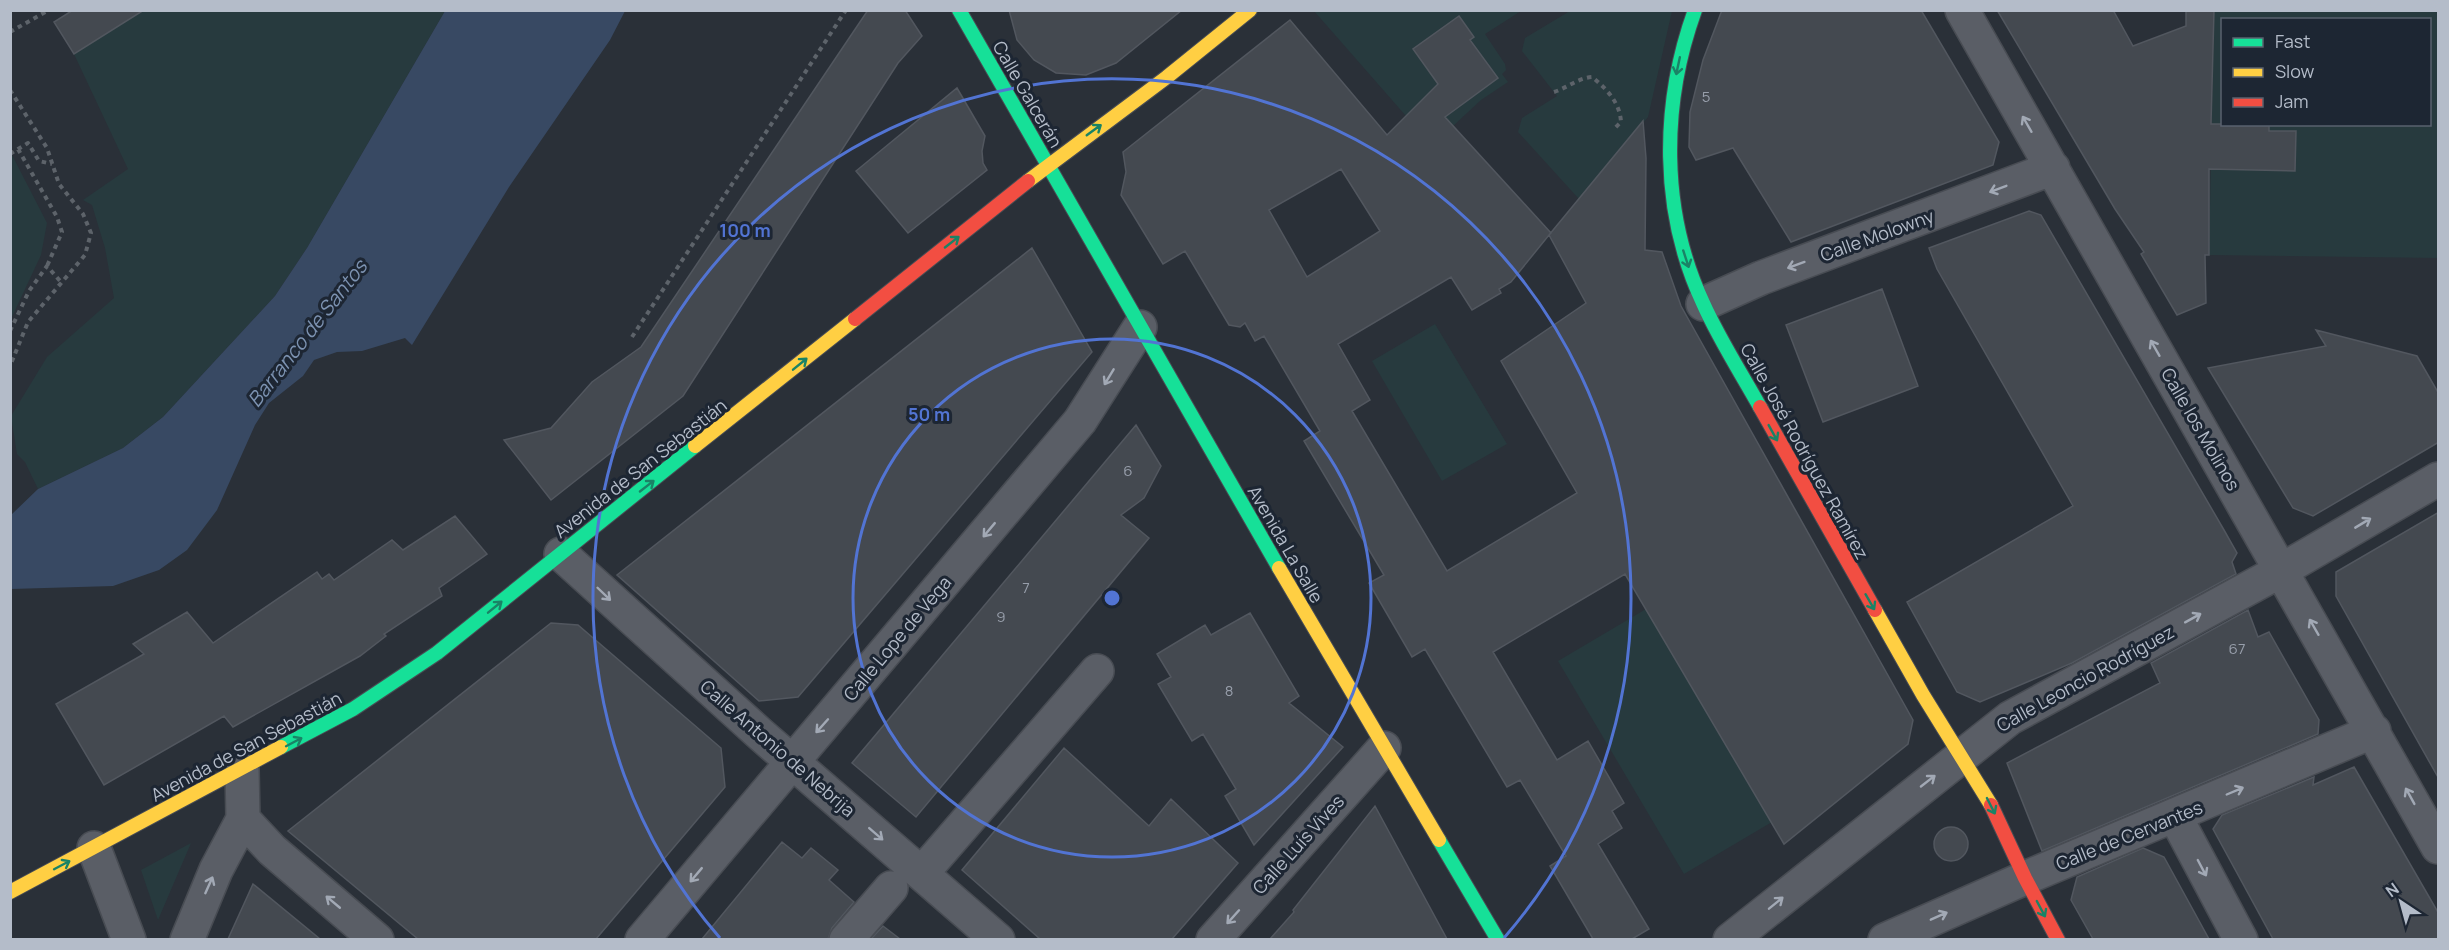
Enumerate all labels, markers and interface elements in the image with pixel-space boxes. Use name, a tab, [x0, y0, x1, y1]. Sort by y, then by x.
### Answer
legend	[2221, 18, 2431, 126]
text: Fast	[2275, 29, 2310, 53]
street label: Calle Galcerán	[988, 36, 1068, 152]
one-way arrow	[1672, 56, 1683, 75]
text: Slow	[2275, 59, 2315, 83]
house number: 5	[1702, 86, 1710, 107]
text: Jam	[2275, 89, 2309, 113]
one-way arrow	[2021, 116, 2033, 133]
one-way arrow	[1086, 124, 1102, 136]
one-way arrow	[1989, 185, 2008, 196]
street label: Calle Molowny	[1817, 203, 1938, 267]
text: 100 m	[719, 218, 771, 242]
one-way arrow	[944, 236, 960, 249]
one-way arrow	[1681, 249, 1692, 268]
water label: Barranco de Santos	[241, 253, 374, 412]
one-way arrow	[1787, 261, 1806, 272]
street label: Calle José Rodríguez Ramírez	[1735, 339, 1875, 563]
one-way arrow	[2149, 340, 2161, 357]
one-way arrow	[792, 357, 807, 371]
street label: Calle los Molinos	[2156, 363, 2246, 495]
one-way arrow	[1103, 368, 1115, 385]
street label: Avenida de San Sebastián	[549, 393, 731, 543]
text: 50 m	[908, 402, 950, 426]
one-way arrow	[1767, 424, 1779, 441]
house number: 6	[1123, 460, 1133, 481]
one-way arrow	[639, 479, 655, 492]
street label: Avenida La Salle	[1243, 481, 1329, 607]
one-way arrow	[2354, 517, 2371, 529]
one-way arrow	[982, 522, 995, 538]
street label: Calle Lope de Vega	[838, 571, 956, 705]
house number: 7	[1022, 577, 1030, 598]
one-way arrow	[596, 586, 611, 601]
centre of rings	[1102, 588, 1122, 608]
one-way arrow	[1864, 593, 1876, 610]
one-way arrow	[487, 601, 503, 614]
house number: 9	[996, 606, 1006, 627]
one-way arrow	[2183, 612, 2201, 623]
street label: Calle Leoncio Rodríguez	[1992, 619, 2178, 737]
one-way arrow	[2308, 619, 2320, 636]
house number: 67	[2229, 638, 2245, 659]
street label: Calle Antonio de Nebrija	[696, 674, 860, 822]
house number: 8	[1225, 680, 1233, 701]
street label: Avenida de San Sebastián	[146, 685, 346, 807]
one-way arrow	[815, 718, 829, 733]
one-way arrow	[284, 735, 302, 747]
one-way arrow	[1920, 775, 1936, 787]
one-way arrow	[2225, 785, 2243, 796]
one-way arrow	[2404, 788, 2416, 805]
street label: Calle Luís Vives	[1247, 789, 1349, 899]
street label: Calle de Cervantes	[2052, 795, 2206, 875]
one-way arrow	[1986, 796, 1997, 814]
one-way arrow	[868, 827, 883, 841]
one-way arrow	[53, 859, 71, 870]
one-way arrow	[2196, 859, 2208, 876]
one-way arrow	[689, 867, 703, 882]
north arrow	[2371, 872, 2431, 932]
one-way arrow	[204, 877, 215, 895]
text: N	[2381, 878, 2403, 902]
one-way arrow	[325, 895, 341, 908]
one-way arrow	[1768, 896, 1784, 909]
one-way arrow	[2036, 899, 2047, 917]
one-way arrow	[1226, 909, 1240, 924]
one-way arrow	[1929, 910, 1948, 921]

